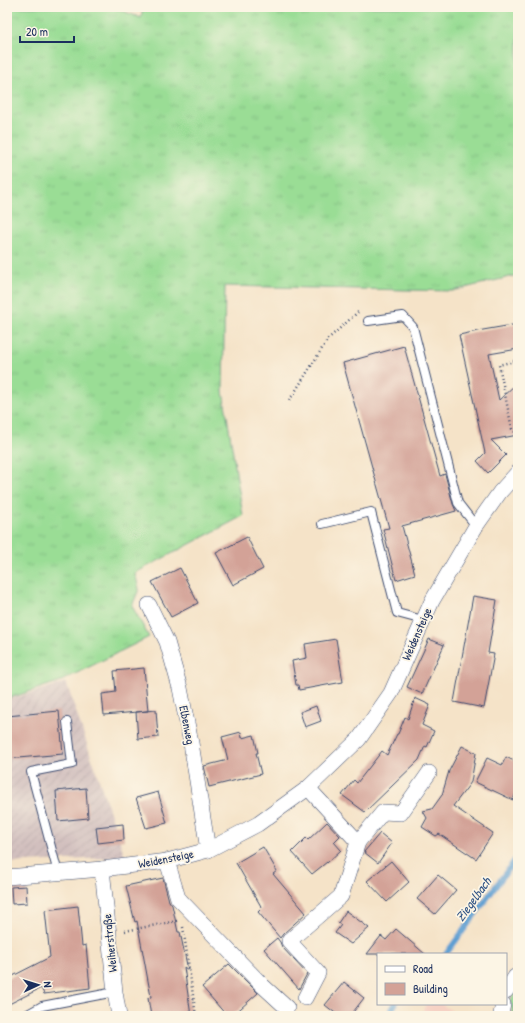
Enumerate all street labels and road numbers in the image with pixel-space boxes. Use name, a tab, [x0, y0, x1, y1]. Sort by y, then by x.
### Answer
street label: Weidensteige	[397, 605, 436, 663]
street label: Elbenweg	[175, 704, 200, 746]
street label: Weidensteige	[137, 845, 195, 872]
street label: Weiherstraße	[98, 913, 121, 973]

